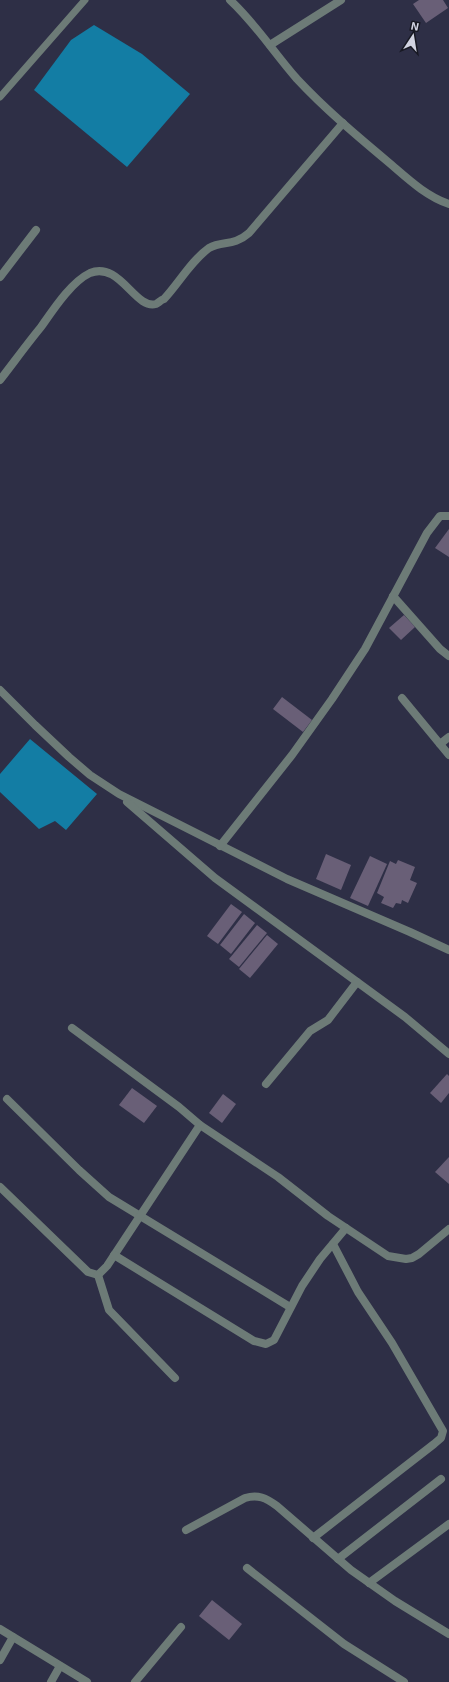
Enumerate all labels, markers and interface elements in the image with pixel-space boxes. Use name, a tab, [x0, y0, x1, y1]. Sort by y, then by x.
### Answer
north arrow	[393, 16, 433, 56]
text: N	[410, 19, 420, 33]

